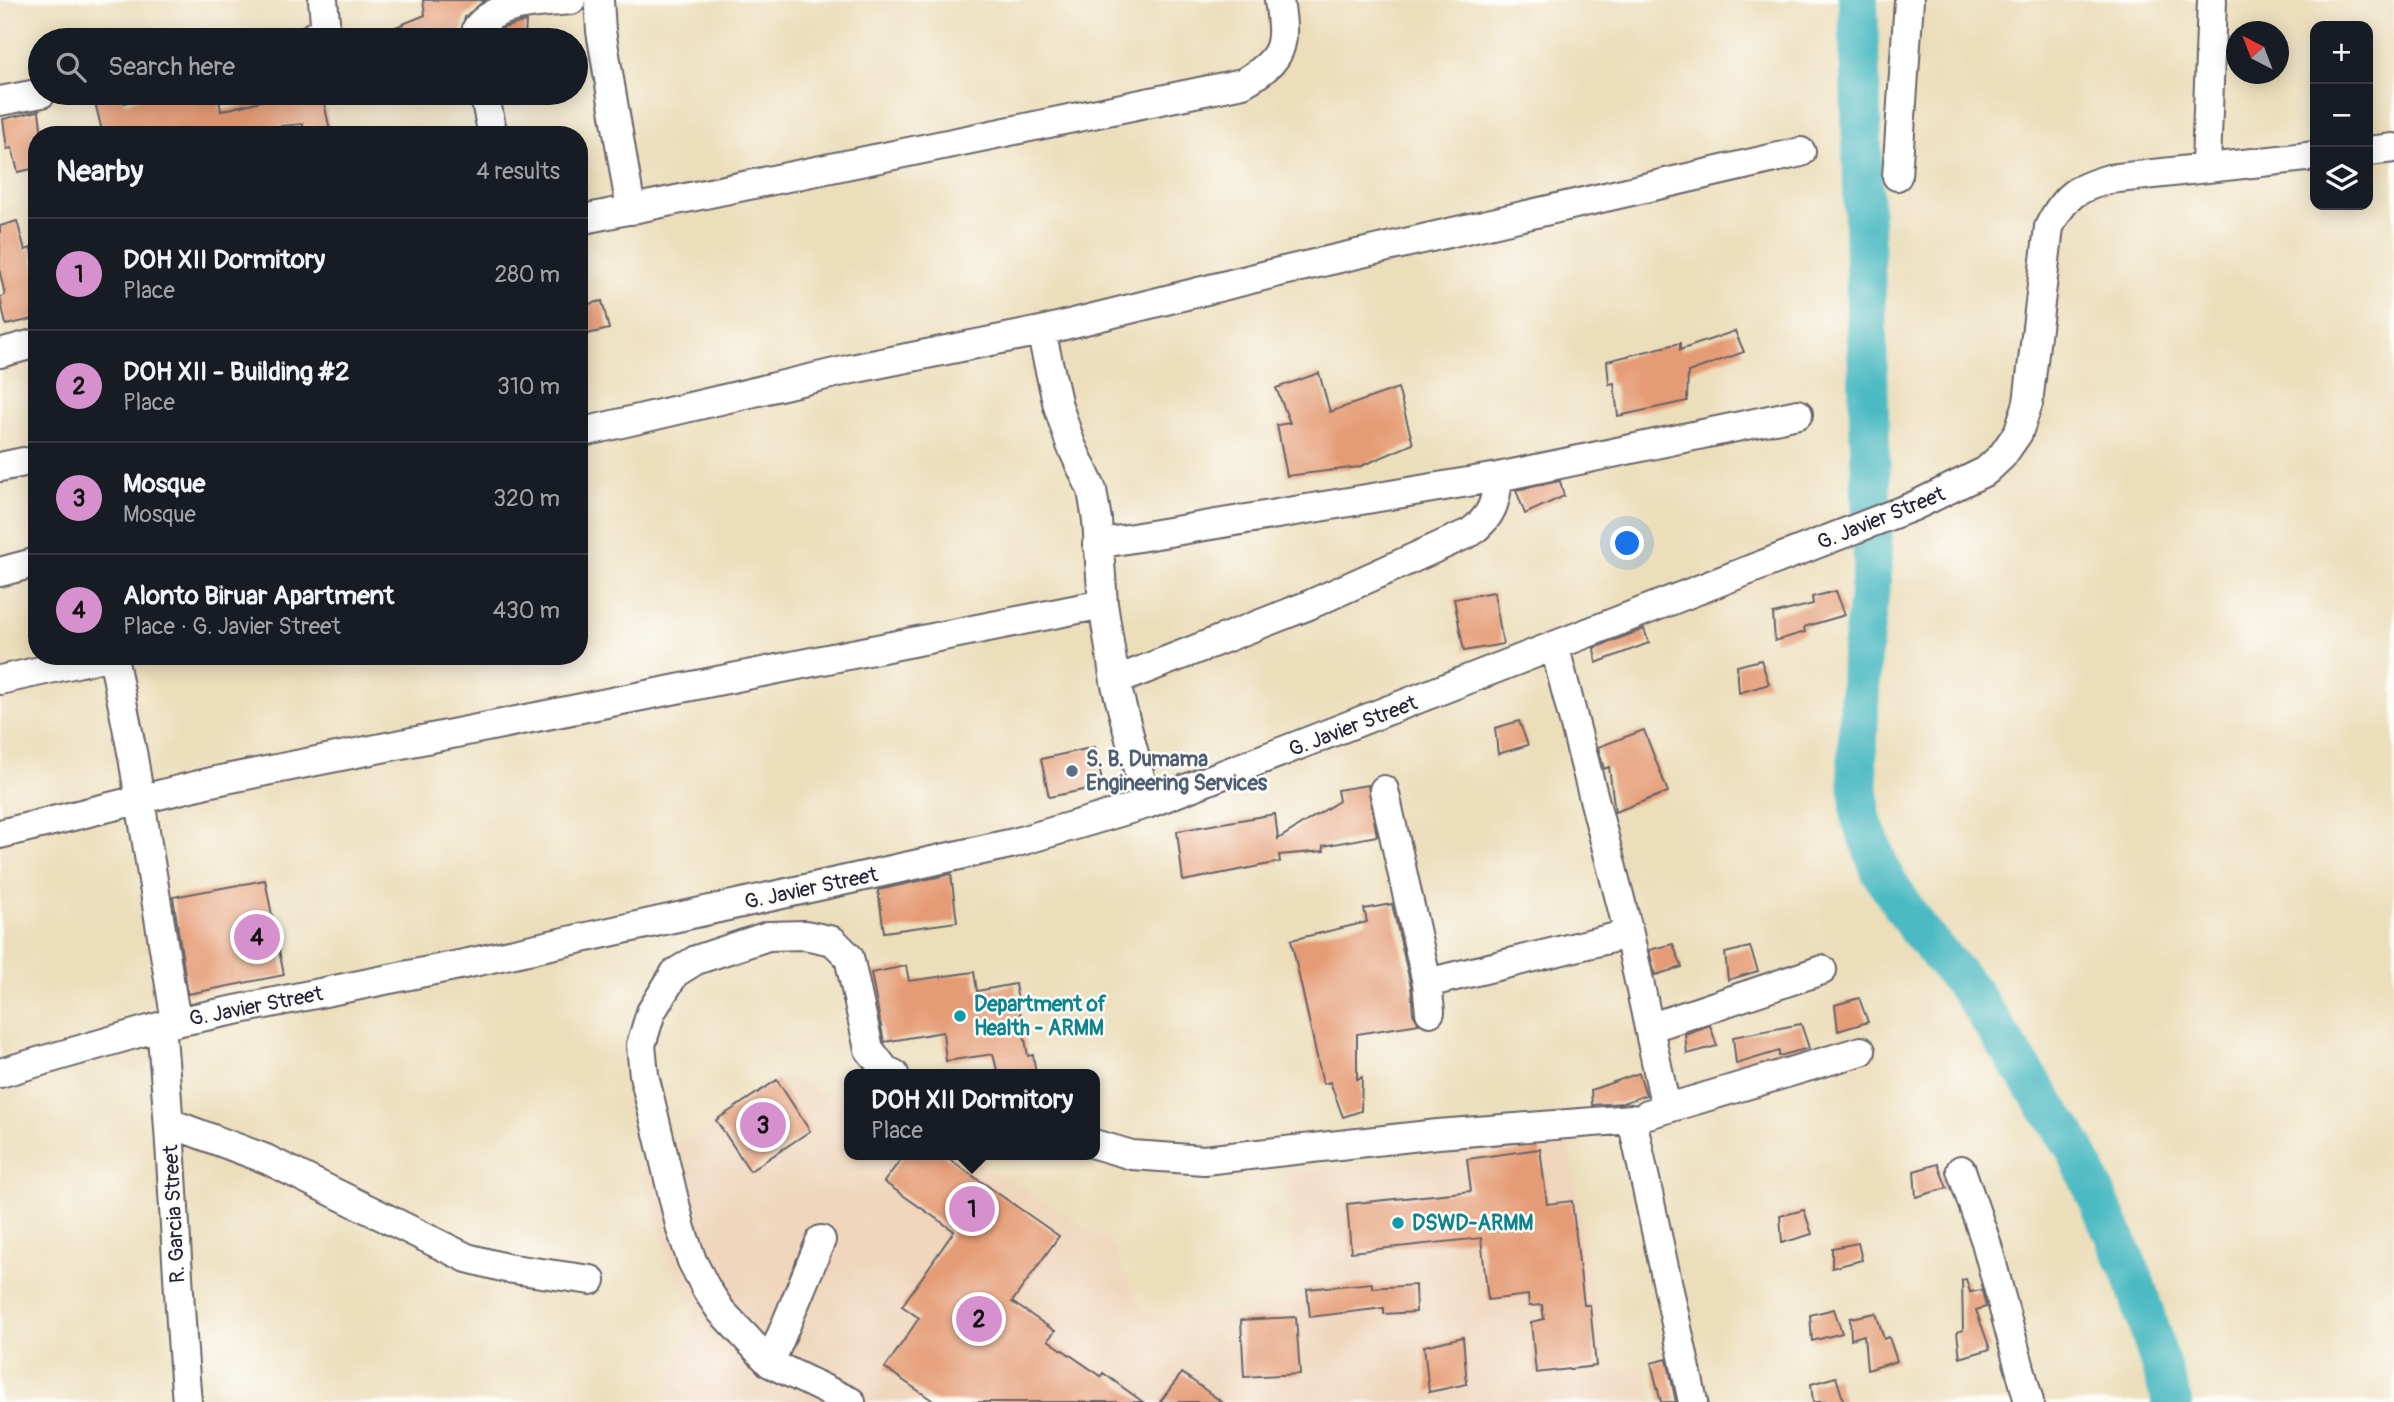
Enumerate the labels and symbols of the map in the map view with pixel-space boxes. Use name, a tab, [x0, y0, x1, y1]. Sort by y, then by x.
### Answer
north arrow	[2226, 21, 2289, 84]
street label: G. Javier Street	[1813, 480, 1950, 556]
your location	[1610, 526, 1644, 560]
street label: G. Javier Street	[1285, 689, 1422, 763]
place label: S. B. Dumama Engineering Services	[1086, 746, 1268, 797]
marker: S. B. Dumama Engineering Services	[1064, 763, 1080, 779]
street label: G. Javier Street	[742, 861, 881, 916]
pin: 4	[234, 911, 280, 963]
street label: G. Javier Street	[187, 980, 326, 1033]
place label: Department of Health - ARMM	[974, 991, 1107, 1042]
marker: Department of Health - ARMM	[952, 1008, 968, 1024]
pin: 3	[740, 1099, 786, 1151]
street label: R. Garcia Street	[157, 1144, 192, 1284]
pin: 1	[949, 1183, 995, 1235]
place label: DSWD-ARMM	[1412, 1210, 1534, 1237]
marker: DSWD-ARMM	[1390, 1215, 1406, 1231]
pin: 2	[956, 1293, 1002, 1345]

